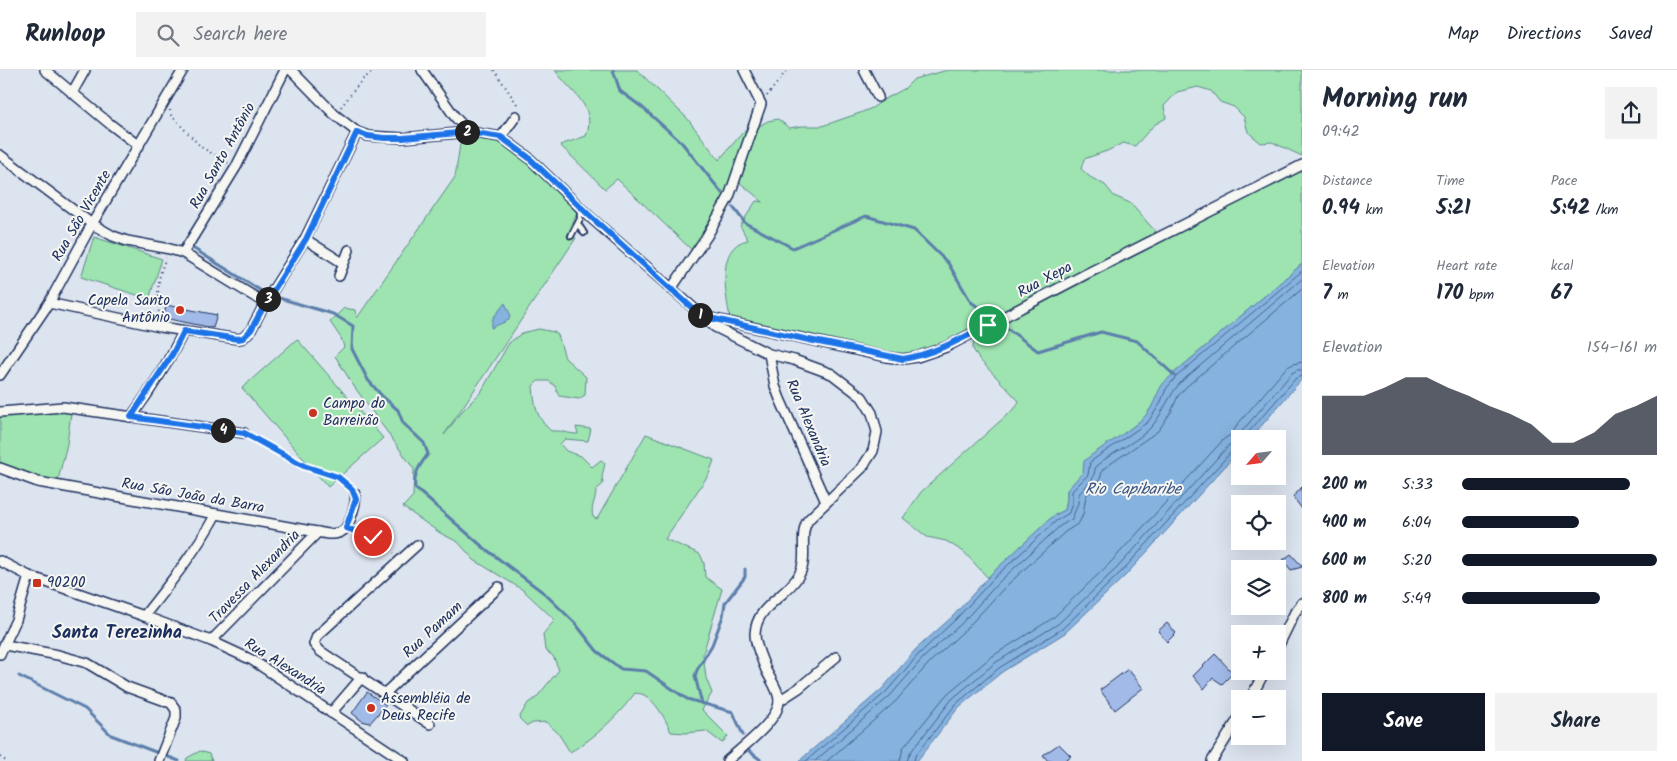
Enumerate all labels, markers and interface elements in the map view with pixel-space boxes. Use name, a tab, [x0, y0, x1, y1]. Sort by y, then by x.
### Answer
search box	[136, 12, 486, 57]
text: Runloop	[25, 15, 106, 54]
text: Search here	[194, 20, 287, 50]
text: Map	[1447, 20, 1479, 49]
text: Directions	[1507, 20, 1581, 49]
text: Saved	[1609, 20, 1652, 49]
icon: search	[154, 21, 182, 49]
text: Morning run	[1322, 77, 1468, 122]
button: share	[1605, 87, 1657, 139]
street label: Rua Santo Antônio	[184, 98, 262, 214]
text: 09:42	[1322, 119, 1360, 144]
pin: 2	[454, 120, 480, 144]
text: 2	[463, 121, 472, 143]
street label: Rua São Vicente	[46, 165, 118, 266]
text: Distance	[1322, 170, 1372, 192]
text: Time	[1436, 170, 1465, 192]
text: Pace	[1551, 170, 1577, 192]
text: 0.94	[1322, 192, 1360, 225]
text: 5:21	[1436, 192, 1471, 225]
text: 5:42	[1551, 192, 1590, 225]
text: km	[1360, 199, 1383, 221]
text: /km	[1590, 199, 1618, 221]
street label: Rua Xepa	[1013, 255, 1077, 305]
text: Elevation	[1322, 255, 1375, 277]
text: Heart rate	[1436, 255, 1497, 277]
text: kcal	[1551, 255, 1573, 277]
text: 7	[1322, 277, 1332, 310]
text: 170	[1436, 277, 1463, 310]
text: 67	[1551, 277, 1572, 310]
text: m	[1332, 284, 1349, 306]
text: bpm	[1463, 284, 1494, 306]
pin: 3	[256, 286, 280, 312]
text: 3	[265, 288, 272, 310]
place label: Capela Santo Antônio	[88, 289, 170, 330]
pin: 1	[688, 302, 712, 328]
marker: Capela Santo Antônio	[174, 304, 186, 316]
text: 1	[698, 304, 703, 326]
pin	[967, 304, 1009, 346]
icon: arrive	[974, 311, 1002, 339]
text: Elevation	[1322, 335, 1383, 360]
text: 154–161 m	[1587, 335, 1657, 360]
street label: Rua Alexandria	[779, 375, 837, 471]
place label: Campo do Barreirão	[323, 392, 385, 433]
marker: Campo do Barreirão	[307, 407, 319, 419]
pin: 4	[210, 418, 236, 442]
text: 4	[220, 419, 227, 441]
north arrow	[1231, 430, 1286, 485]
map controls	[1231, 430, 1286, 745]
street label: Rua São João da Barra	[120, 472, 266, 520]
text: 200 m	[1322, 472, 1367, 497]
text: 5:33	[1402, 472, 1433, 497]
water label: Rio Capibaribe	[1085, 477, 1183, 502]
button: locate	[1231, 495, 1286, 550]
text: 400 m	[1322, 510, 1366, 535]
text: 6:04	[1402, 510, 1432, 535]
pin	[352, 516, 394, 558]
icon: check	[359, 523, 387, 551]
street label: Travessa Alexandria	[204, 524, 306, 630]
text: 600 m	[1322, 548, 1366, 573]
text: 5:20	[1402, 548, 1432, 573]
button: layers	[1231, 560, 1286, 615]
place label: 90200	[47, 571, 86, 595]
marker: 90200	[31, 577, 43, 589]
text: 800 m	[1322, 586, 1367, 611]
text: 5:49	[1402, 586, 1431, 611]
street label: Rua Pamam	[397, 596, 469, 664]
district label: Santa Terezinha	[52, 619, 182, 648]
button: +	[1231, 625, 1286, 680]
street label: Rua Alexandria	[239, 632, 331, 702]
place label: Assembléia de Deus Recife	[381, 687, 471, 728]
button: −	[1231, 690, 1286, 745]
button: Save	[1322, 693, 1485, 751]
button: Share	[1495, 693, 1657, 751]
marker: Assembléia de Deus Recife	[365, 702, 377, 714]

